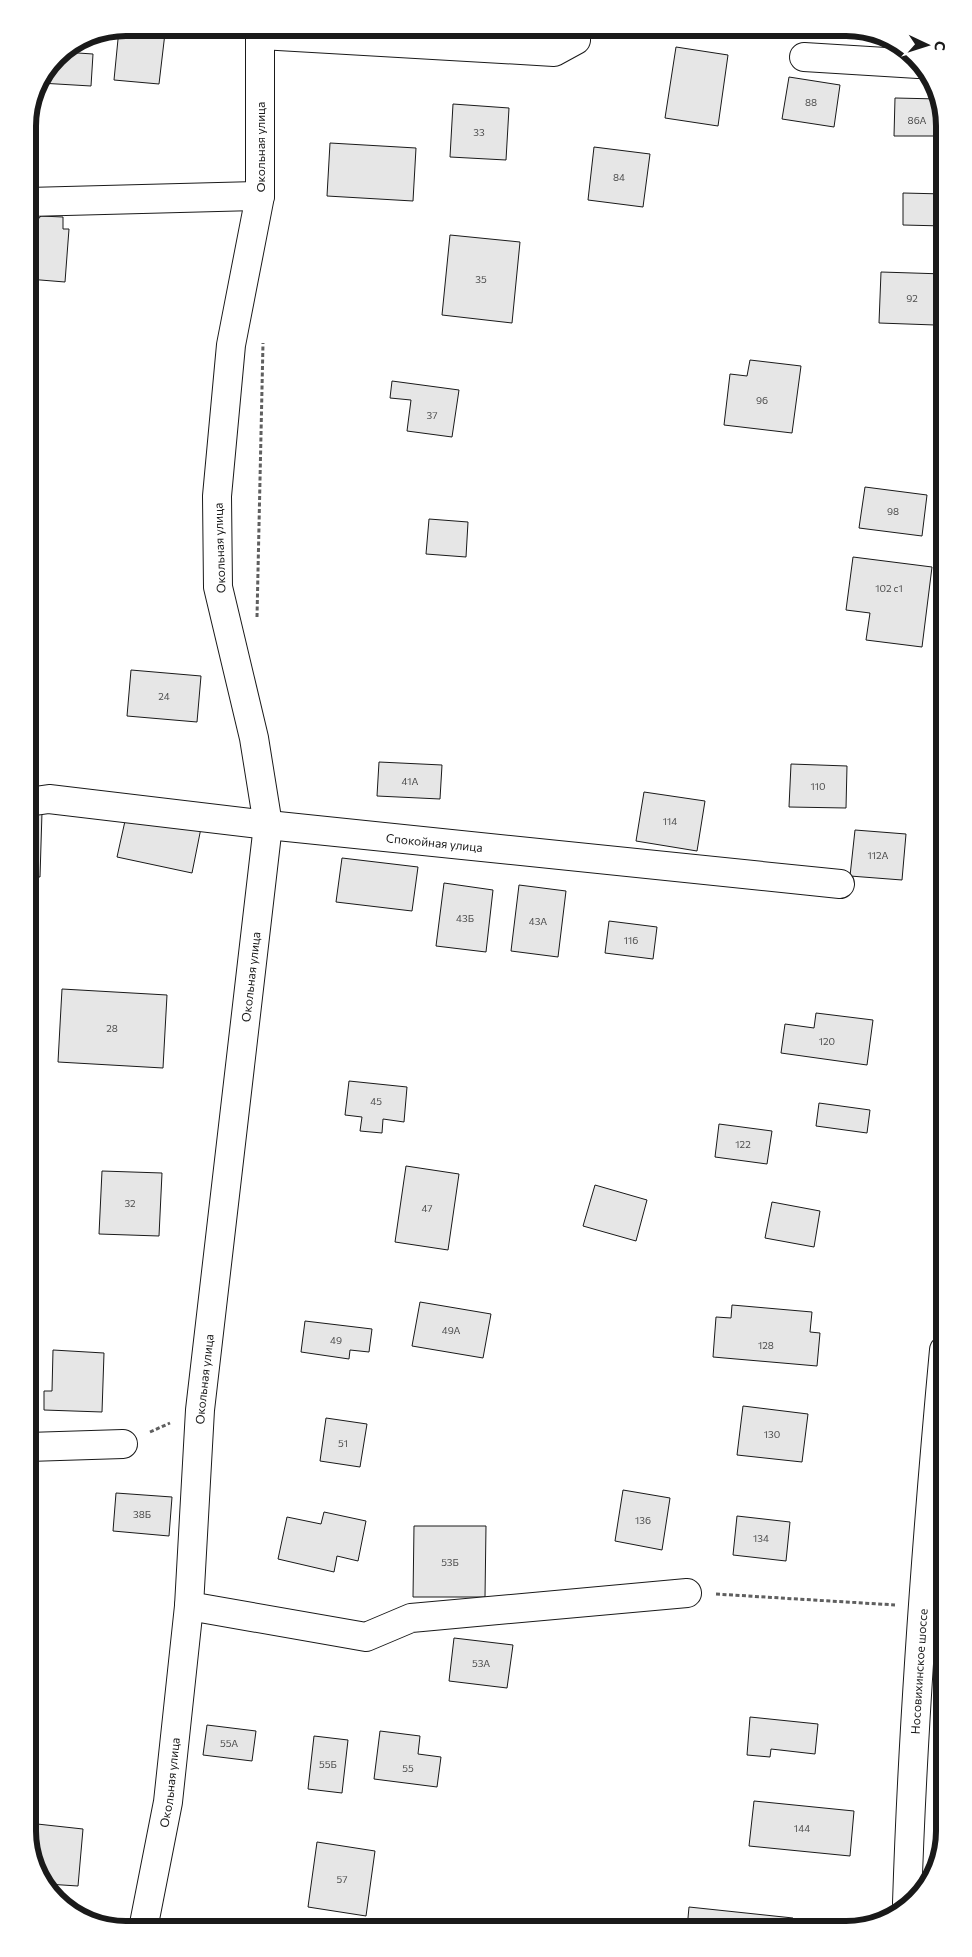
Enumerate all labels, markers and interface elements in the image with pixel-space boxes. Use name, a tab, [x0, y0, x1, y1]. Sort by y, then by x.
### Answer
north arrow	[902, 20, 952, 70]
text: С	[932, 41, 949, 51]
house number: 88	[805, 96, 817, 108]
street label: Окольная улица	[253, 102, 267, 192]
house number: 86А	[908, 114, 926, 126]
house number: 33	[473, 126, 485, 138]
house number: 84	[613, 171, 625, 183]
house number: 35	[475, 273, 487, 285]
house number: 92	[906, 292, 918, 304]
house number: 96	[756, 394, 768, 406]
house number: 37	[427, 409, 437, 421]
street label: Окольная улица	[210, 502, 228, 594]
house number: 98	[887, 505, 899, 517]
house number: 102 с1	[875, 582, 903, 594]
house number: 24	[158, 690, 170, 702]
house number: 41А	[402, 775, 419, 787]
house number: 110	[810, 780, 826, 792]
house number: 114	[663, 815, 677, 827]
street label: Спокойная улица	[385, 830, 483, 854]
house number: 112А	[868, 849, 889, 861]
house number: 43Б	[456, 912, 474, 924]
house number: 43А	[529, 915, 547, 927]
street label: Окольная улица	[238, 931, 263, 1023]
house number: 116	[624, 934, 638, 946]
house number: 28	[106, 1022, 118, 1034]
house number: 120	[819, 1035, 835, 1047]
house number: 45	[370, 1095, 382, 1107]
house number: 122	[735, 1138, 751, 1150]
house number: 32	[124, 1197, 136, 1209]
house number: 47	[421, 1202, 433, 1214]
house number: 49А	[442, 1324, 460, 1336]
street label: Окольная улица	[192, 1333, 216, 1425]
house number: 49	[330, 1334, 342, 1346]
house number: 128	[758, 1339, 774, 1351]
house number: 130	[764, 1428, 780, 1440]
house number: 51	[338, 1437, 348, 1449]
house number: 38Б	[133, 1508, 151, 1520]
house number: 136	[635, 1514, 651, 1526]
house number: 134	[753, 1532, 769, 1544]
house number: 53Б	[441, 1556, 459, 1568]
street label: Носовихинское шоссе	[908, 1608, 930, 1735]
house number: 53А	[472, 1657, 490, 1669]
street label: Окольная улица	[156, 1737, 182, 1829]
house number: 55А	[220, 1737, 238, 1749]
house number: 55Б	[319, 1758, 337, 1770]
house number: 55	[402, 1762, 414, 1774]
house number: 144	[794, 1822, 810, 1834]
house number: 57	[336, 1873, 348, 1885]

